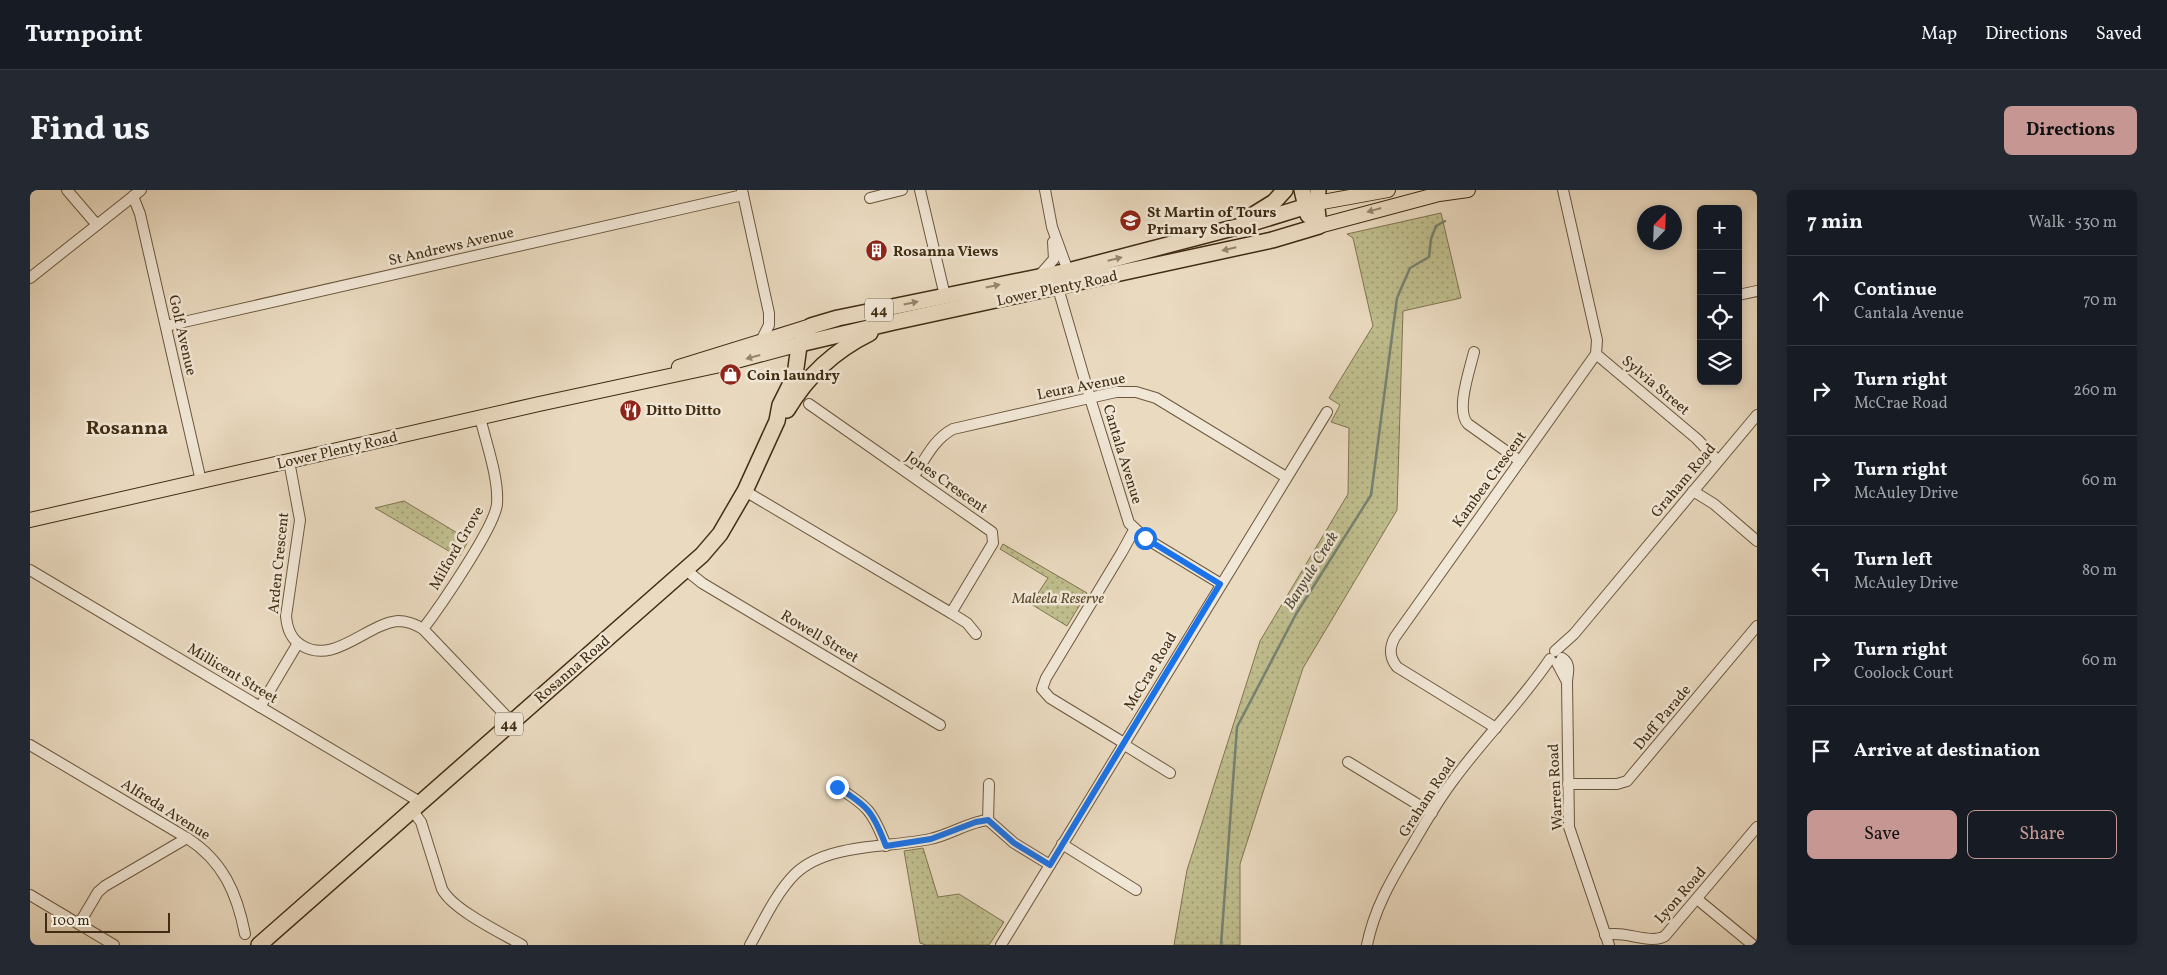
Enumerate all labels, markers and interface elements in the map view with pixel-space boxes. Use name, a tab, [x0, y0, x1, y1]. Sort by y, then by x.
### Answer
text: Turnpoint	[25, 18, 143, 52]
text: Map	[1921, 22, 1957, 47]
text: Directions	[1985, 22, 2068, 47]
text: Saved	[2096, 22, 2142, 47]
text: Find us	[30, 106, 150, 154]
button: Directions	[2004, 106, 2137, 155]
place label: St Martin of Tours Primary School	[1147, 203, 1276, 241]
north arrow	[1637, 205, 1682, 250]
map controls	[1697, 205, 1742, 385]
button: +	[1697, 205, 1742, 250]
one-way arrow	[1367, 207, 1382, 215]
text: 7 min	[1807, 208, 1863, 237]
school or university icon: St Martin of Tours Primary School	[1119, 209, 1143, 233]
text: Walk · 530 m	[2029, 212, 2117, 234]
street label: St Andrews Avenue	[387, 223, 516, 272]
building icon: Rosanna Views	[865, 239, 889, 263]
place label: Rosanna Views	[893, 242, 999, 263]
one-way arrow	[1222, 245, 1237, 253]
button: −	[1697, 250, 1742, 295]
one-way arrow	[1108, 255, 1123, 263]
street label: Lower Plenty Road	[995, 266, 1120, 313]
text: Continue	[1854, 277, 1937, 303]
one-way arrow	[985, 282, 1000, 290]
icon: ahead	[1807, 287, 1835, 315]
text: 70 m	[2083, 290, 2117, 312]
street label: Golf Avenue	[162, 293, 201, 378]
button: locate	[1697, 295, 1742, 340]
road number: 44	[865, 298, 893, 322]
one-way arrow	[904, 299, 919, 307]
text: Cantala Avenue	[1854, 303, 1964, 325]
button: layers	[1697, 340, 1742, 385]
street label: Sylvia Street	[1616, 351, 1694, 421]
one-way arrow	[745, 353, 760, 361]
shop icon: Coin laundry	[719, 363, 743, 387]
place label: Coin laundry	[747, 366, 841, 387]
text: Turn right	[1854, 367, 1947, 393]
street label: Leura Avenue	[1035, 369, 1127, 406]
icon: right	[1807, 377, 1835, 405]
text: 260 m	[2073, 380, 2117, 402]
text: McCrae Road	[1854, 393, 1948, 415]
restaurant icon: Ditto Ditto	[618, 398, 642, 422]
place label: Ditto Ditto	[646, 401, 721, 422]
street label: Cantala Avenue	[1096, 402, 1147, 507]
district label: Rosanna	[86, 415, 168, 443]
street label: Lower Plenty Road	[275, 427, 400, 476]
street label: Kambea Crescent	[1448, 427, 1532, 532]
street label: Graham Road	[1647, 439, 1722, 523]
street label: Jones Crescent	[901, 447, 992, 519]
text: Turn right	[1854, 457, 1947, 483]
icon: right	[1807, 467, 1835, 495]
text: 60 m	[2082, 470, 2117, 492]
text: McAuley Drive	[1854, 483, 1958, 505]
street label: Milford Grove	[425, 503, 490, 595]
street label: Arden Crescent	[264, 511, 295, 615]
route start	[1134, 527, 1157, 550]
water label: Banyule Creek	[1279, 527, 1345, 614]
text: Turn left	[1854, 547, 1933, 573]
icon: left	[1807, 557, 1835, 585]
text: 80 m	[2082, 560, 2117, 582]
text: McAuley Drive	[1854, 573, 1958, 595]
park label: Maleela Reserve	[1011, 589, 1104, 610]
street label: Rowell Street	[776, 606, 862, 669]
street label: McCrae Road	[1120, 629, 1183, 715]
street label: Rosanna Road	[531, 631, 615, 709]
text: Turn right	[1854, 637, 1947, 663]
street label: Millicent Street	[183, 639, 281, 710]
icon: right	[1807, 647, 1835, 675]
text: 60 m	[2082, 650, 2117, 672]
text: Coolock Court	[1854, 663, 1954, 685]
street label: Duff Parade	[1630, 681, 1697, 755]
road number: 44	[495, 712, 523, 736]
icon: arrive	[1807, 737, 1835, 765]
text: Arrive at destination	[1854, 738, 2040, 764]
street label: Warren Road	[1544, 743, 1569, 831]
street label: Graham Road	[1395, 754, 1462, 842]
street label: Alfreda Avenue	[117, 774, 214, 846]
route end	[826, 776, 849, 799]
button: Save	[1807, 810, 1957, 859]
button: Share	[1967, 810, 2117, 859]
street label: Lyon Road	[1651, 863, 1712, 929]
scale bar	[45, 910, 170, 933]
text: 100 m	[52, 912, 90, 931]

